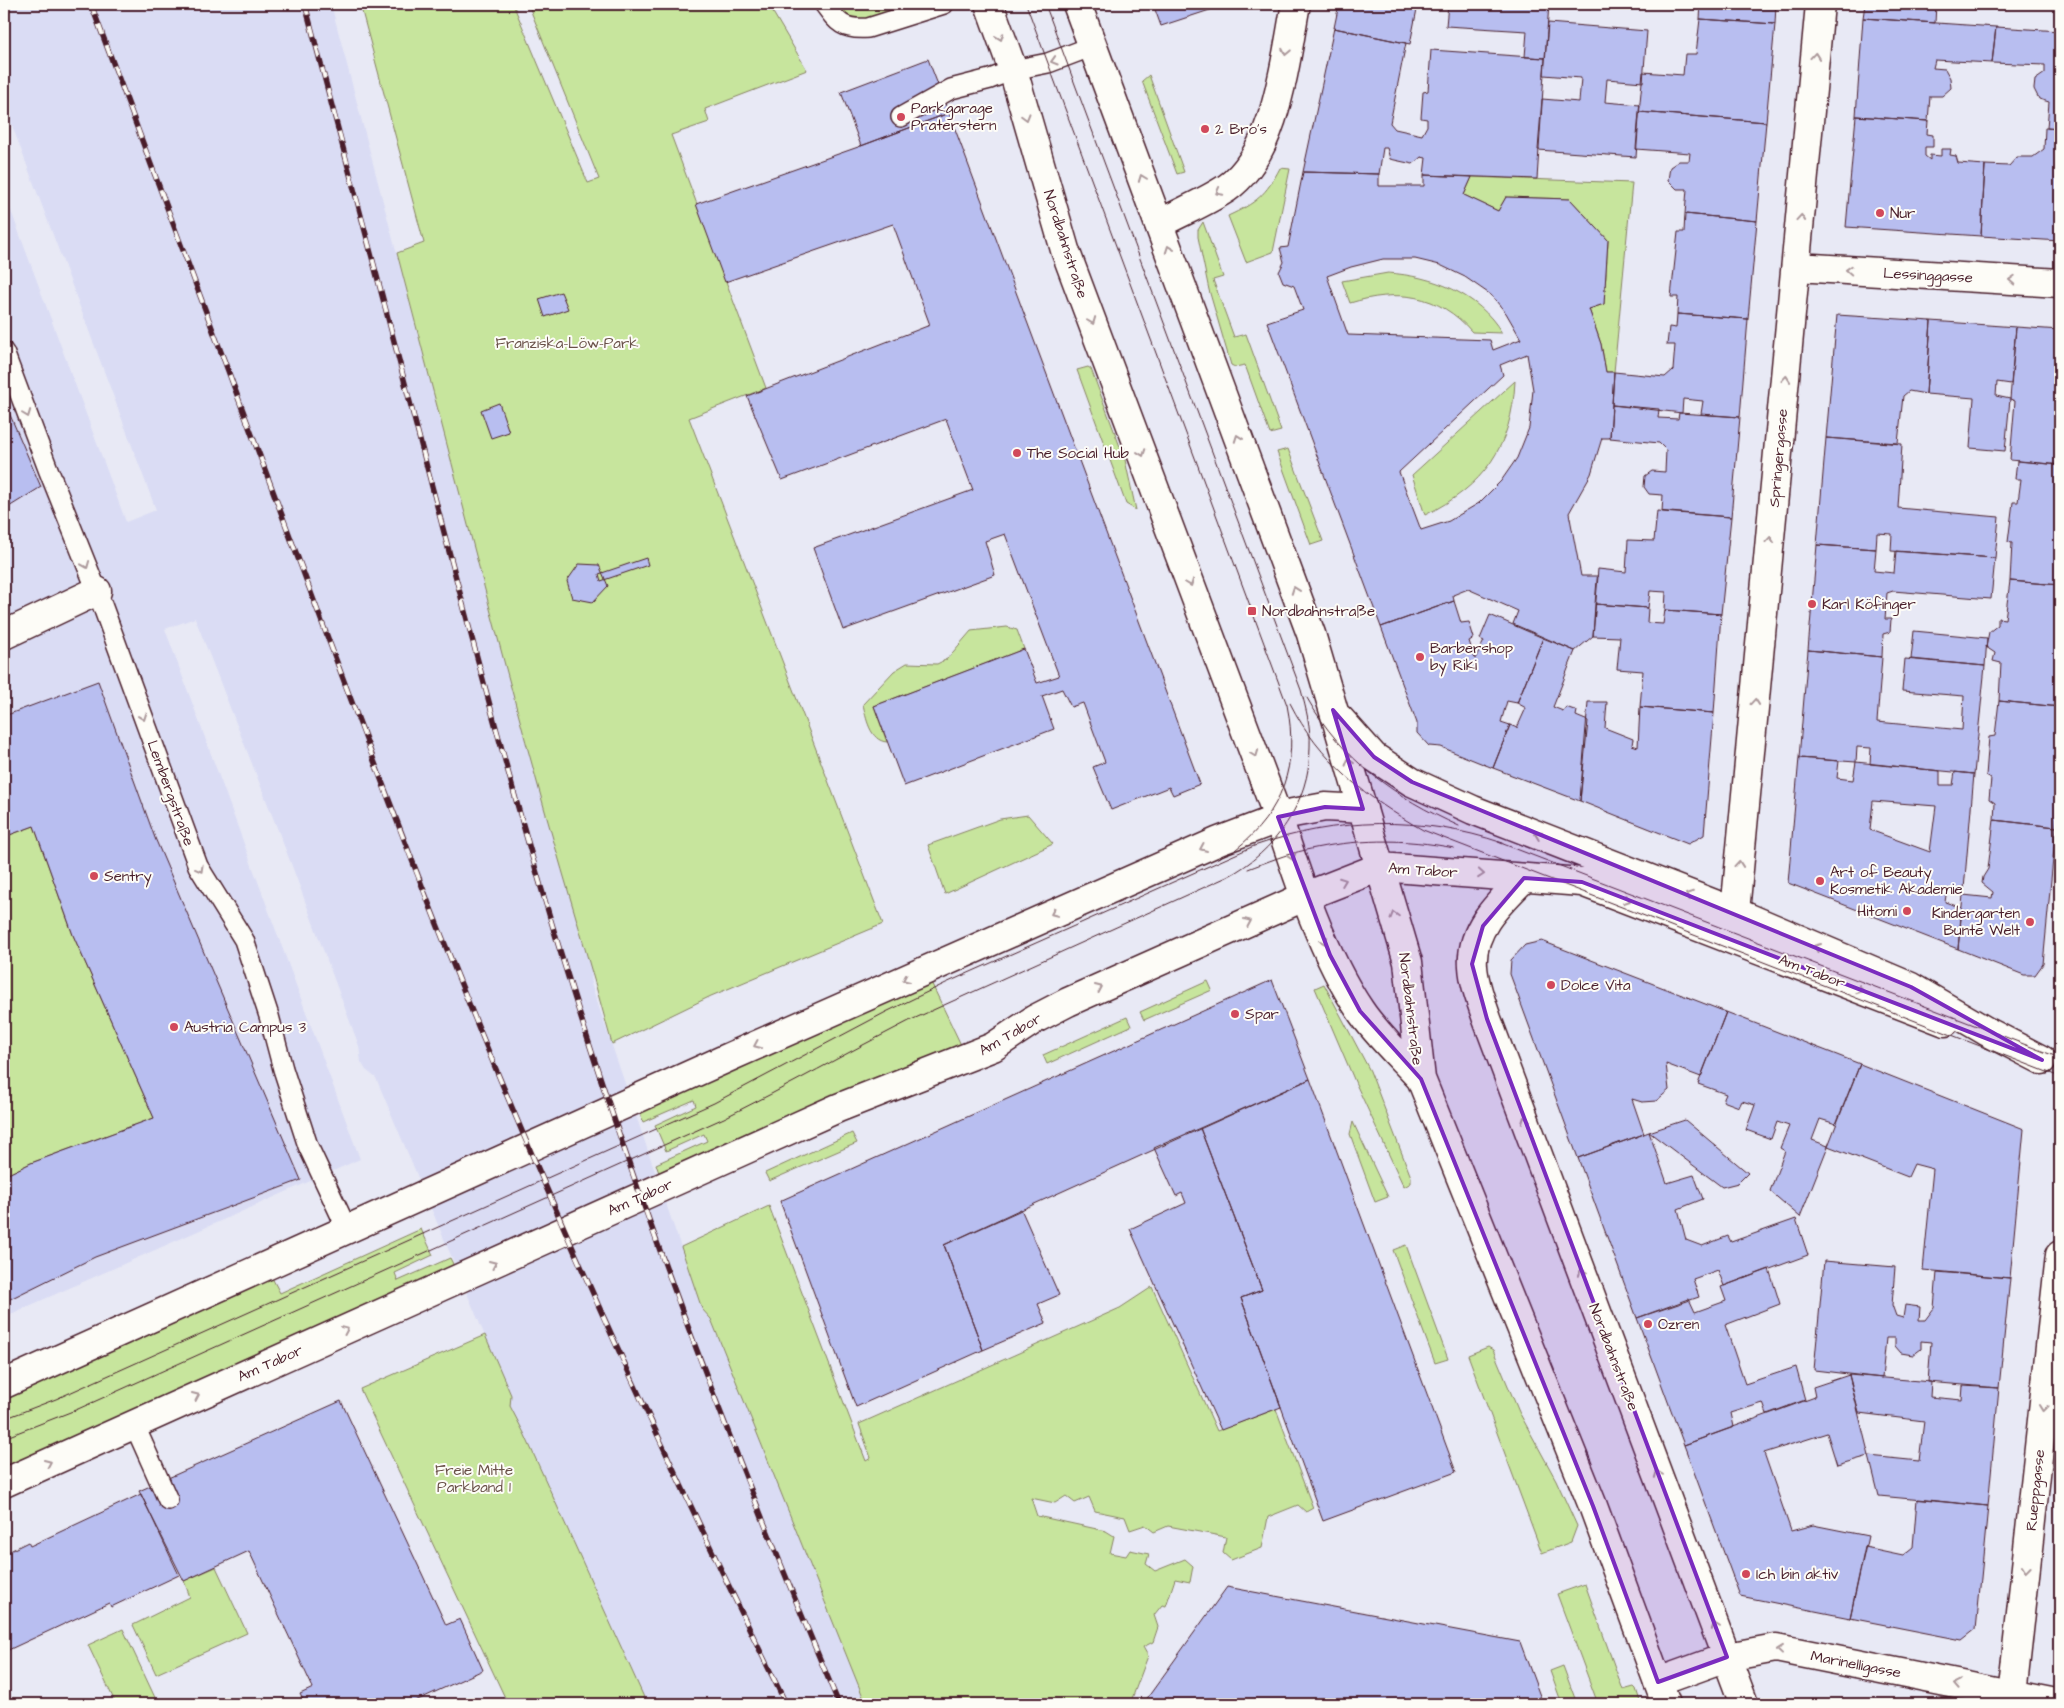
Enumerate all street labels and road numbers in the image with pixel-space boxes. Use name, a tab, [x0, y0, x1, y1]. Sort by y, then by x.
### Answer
street label: Nordbahnstraße	[1038, 187, 1093, 301]
street label: Lessinggasse	[1883, 263, 1973, 289]
street label: Springergasse	[1764, 408, 1794, 508]
street label: Lembergstraße	[141, 737, 199, 849]
street label: Am Tabor	[1388, 858, 1458, 883]
street label: Am Tabor	[1776, 949, 1848, 994]
street label: Nordbahnstraße	[1393, 952, 1428, 1066]
street label: Am Tabor	[975, 1008, 1046, 1061]
street label: Am Tabor	[604, 1174, 676, 1221]
street label: Nordbahnstraße	[1583, 1301, 1644, 1414]
street label: Am Tabor	[234, 1340, 306, 1387]
street label: Rueppgasse	[2021, 1448, 2051, 1532]
street label: Marinelligasse	[1809, 1645, 1903, 1685]

